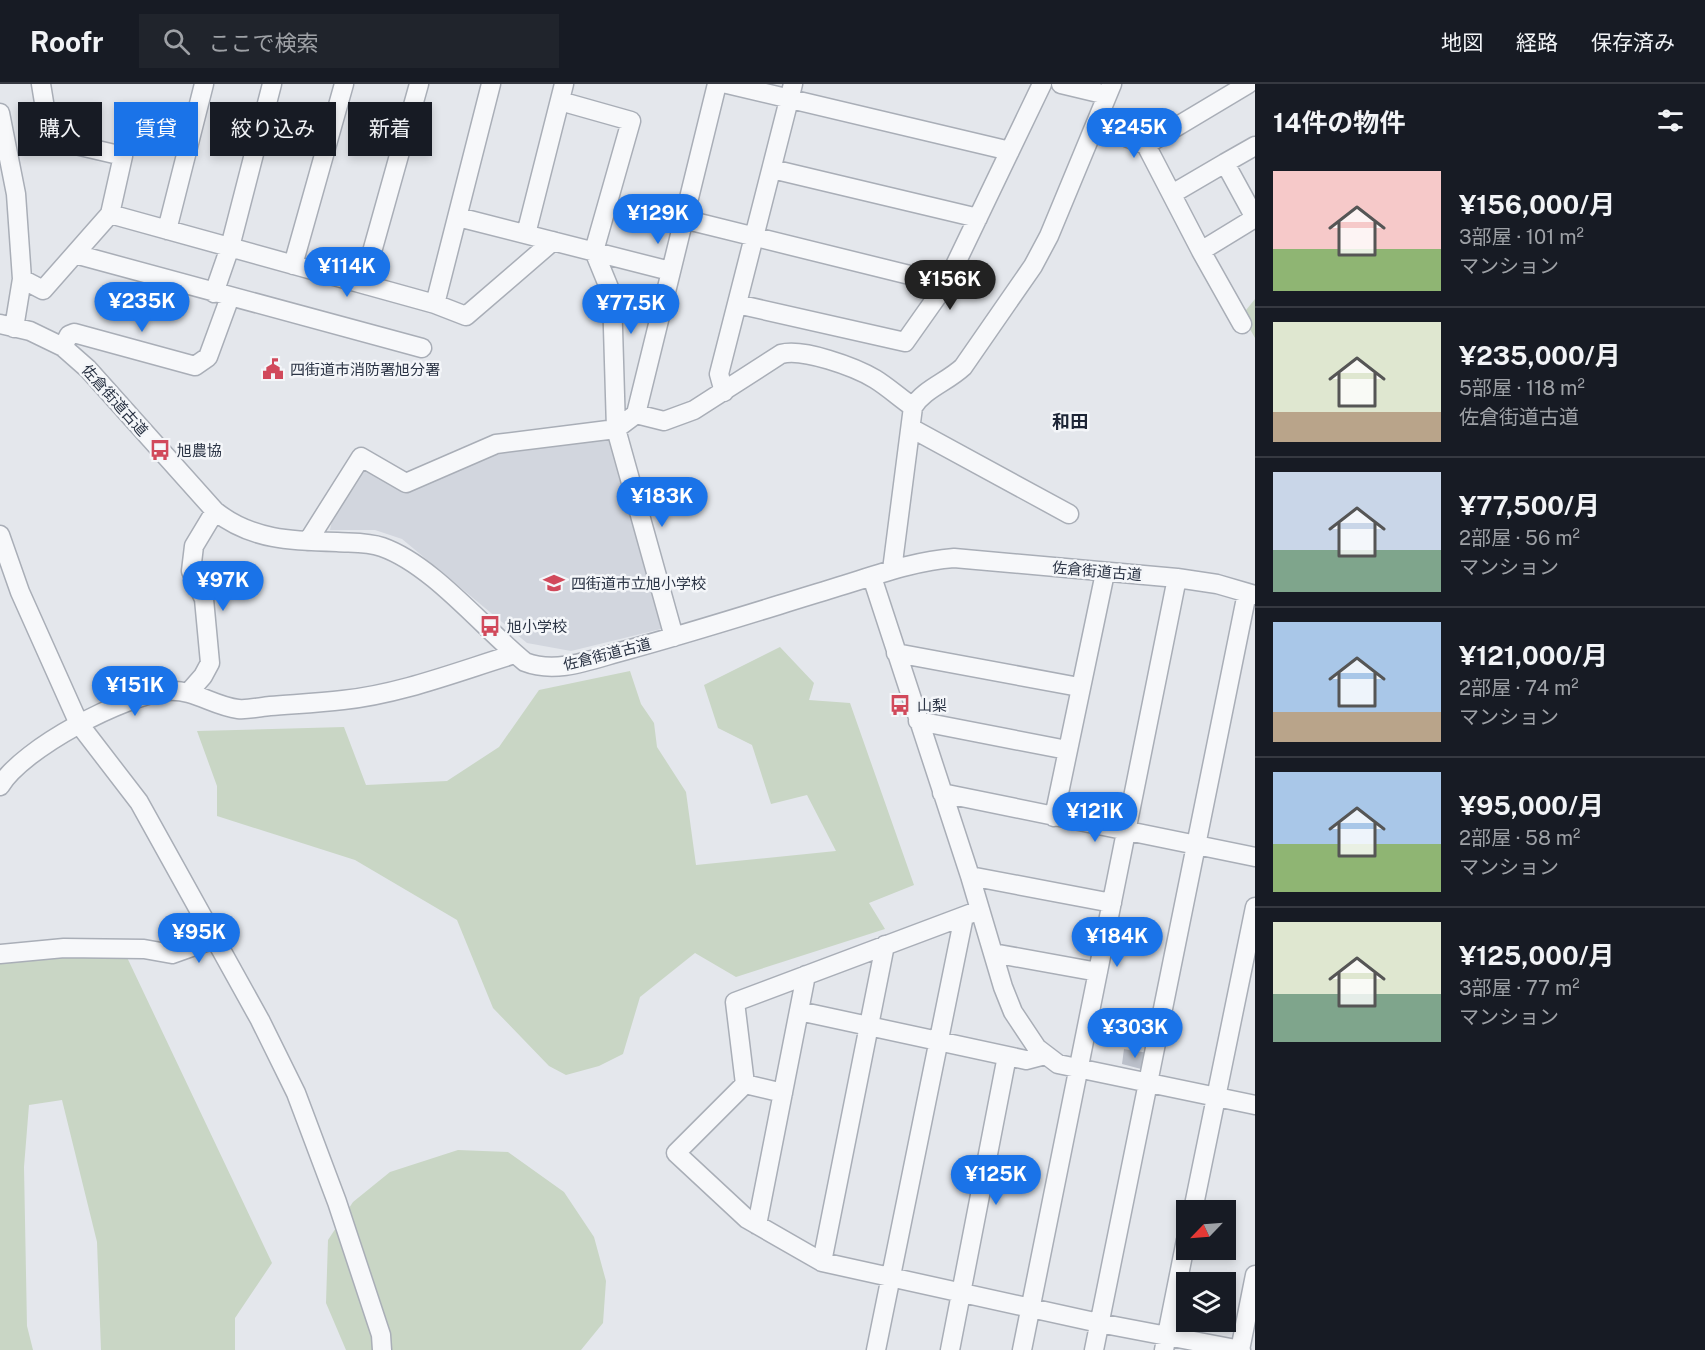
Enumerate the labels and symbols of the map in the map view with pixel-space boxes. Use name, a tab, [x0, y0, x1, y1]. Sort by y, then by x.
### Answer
pin: ¥245K	[1092, 108, 1176, 159]
pin: ¥129K	[616, 194, 700, 245]
pin: ¥114K	[305, 247, 389, 298]
pin: ¥156K	[908, 260, 992, 311]
pin: ¥235K	[100, 282, 184, 333]
pin: ¥77.5K	[582, 284, 680, 335]
public building icon: 四街道市消防署旭分署	[261, 357, 285, 381]
street label: 佐倉街道古道	[79, 361, 151, 439]
place label: 四街道市消防署旭分署	[290, 361, 440, 378]
district label: 和田	[1052, 411, 1088, 432]
bus stop icon: 旭農協	[148, 438, 172, 462]
place label: 旭農協	[177, 442, 222, 459]
pin: ¥183K	[620, 477, 704, 528]
street label: 佐倉街道古道	[1051, 559, 1143, 583]
pin: ¥97K	[187, 561, 259, 612]
school or university icon: 四街道市立旭小学校	[542, 571, 566, 595]
place label: 四街道市立旭小学校	[571, 575, 706, 592]
bus stop icon: 旭小学校	[478, 614, 502, 638]
place label: 旭小学校	[507, 618, 567, 635]
street label: 佐倉街道古道	[561, 635, 653, 673]
pin: ¥151K	[93, 666, 177, 717]
bus stop icon: 山梨	[888, 693, 912, 717]
place label: 山梨	[917, 697, 947, 714]
pin: ¥121K	[1053, 792, 1137, 843]
pin: ¥95K	[163, 913, 235, 964]
pin: ¥184K	[1075, 917, 1159, 968]
pin: ¥303K	[1093, 1008, 1177, 1059]
pin: ¥125K	[954, 1155, 1038, 1206]
north arrow	[1176, 1200, 1236, 1260]

